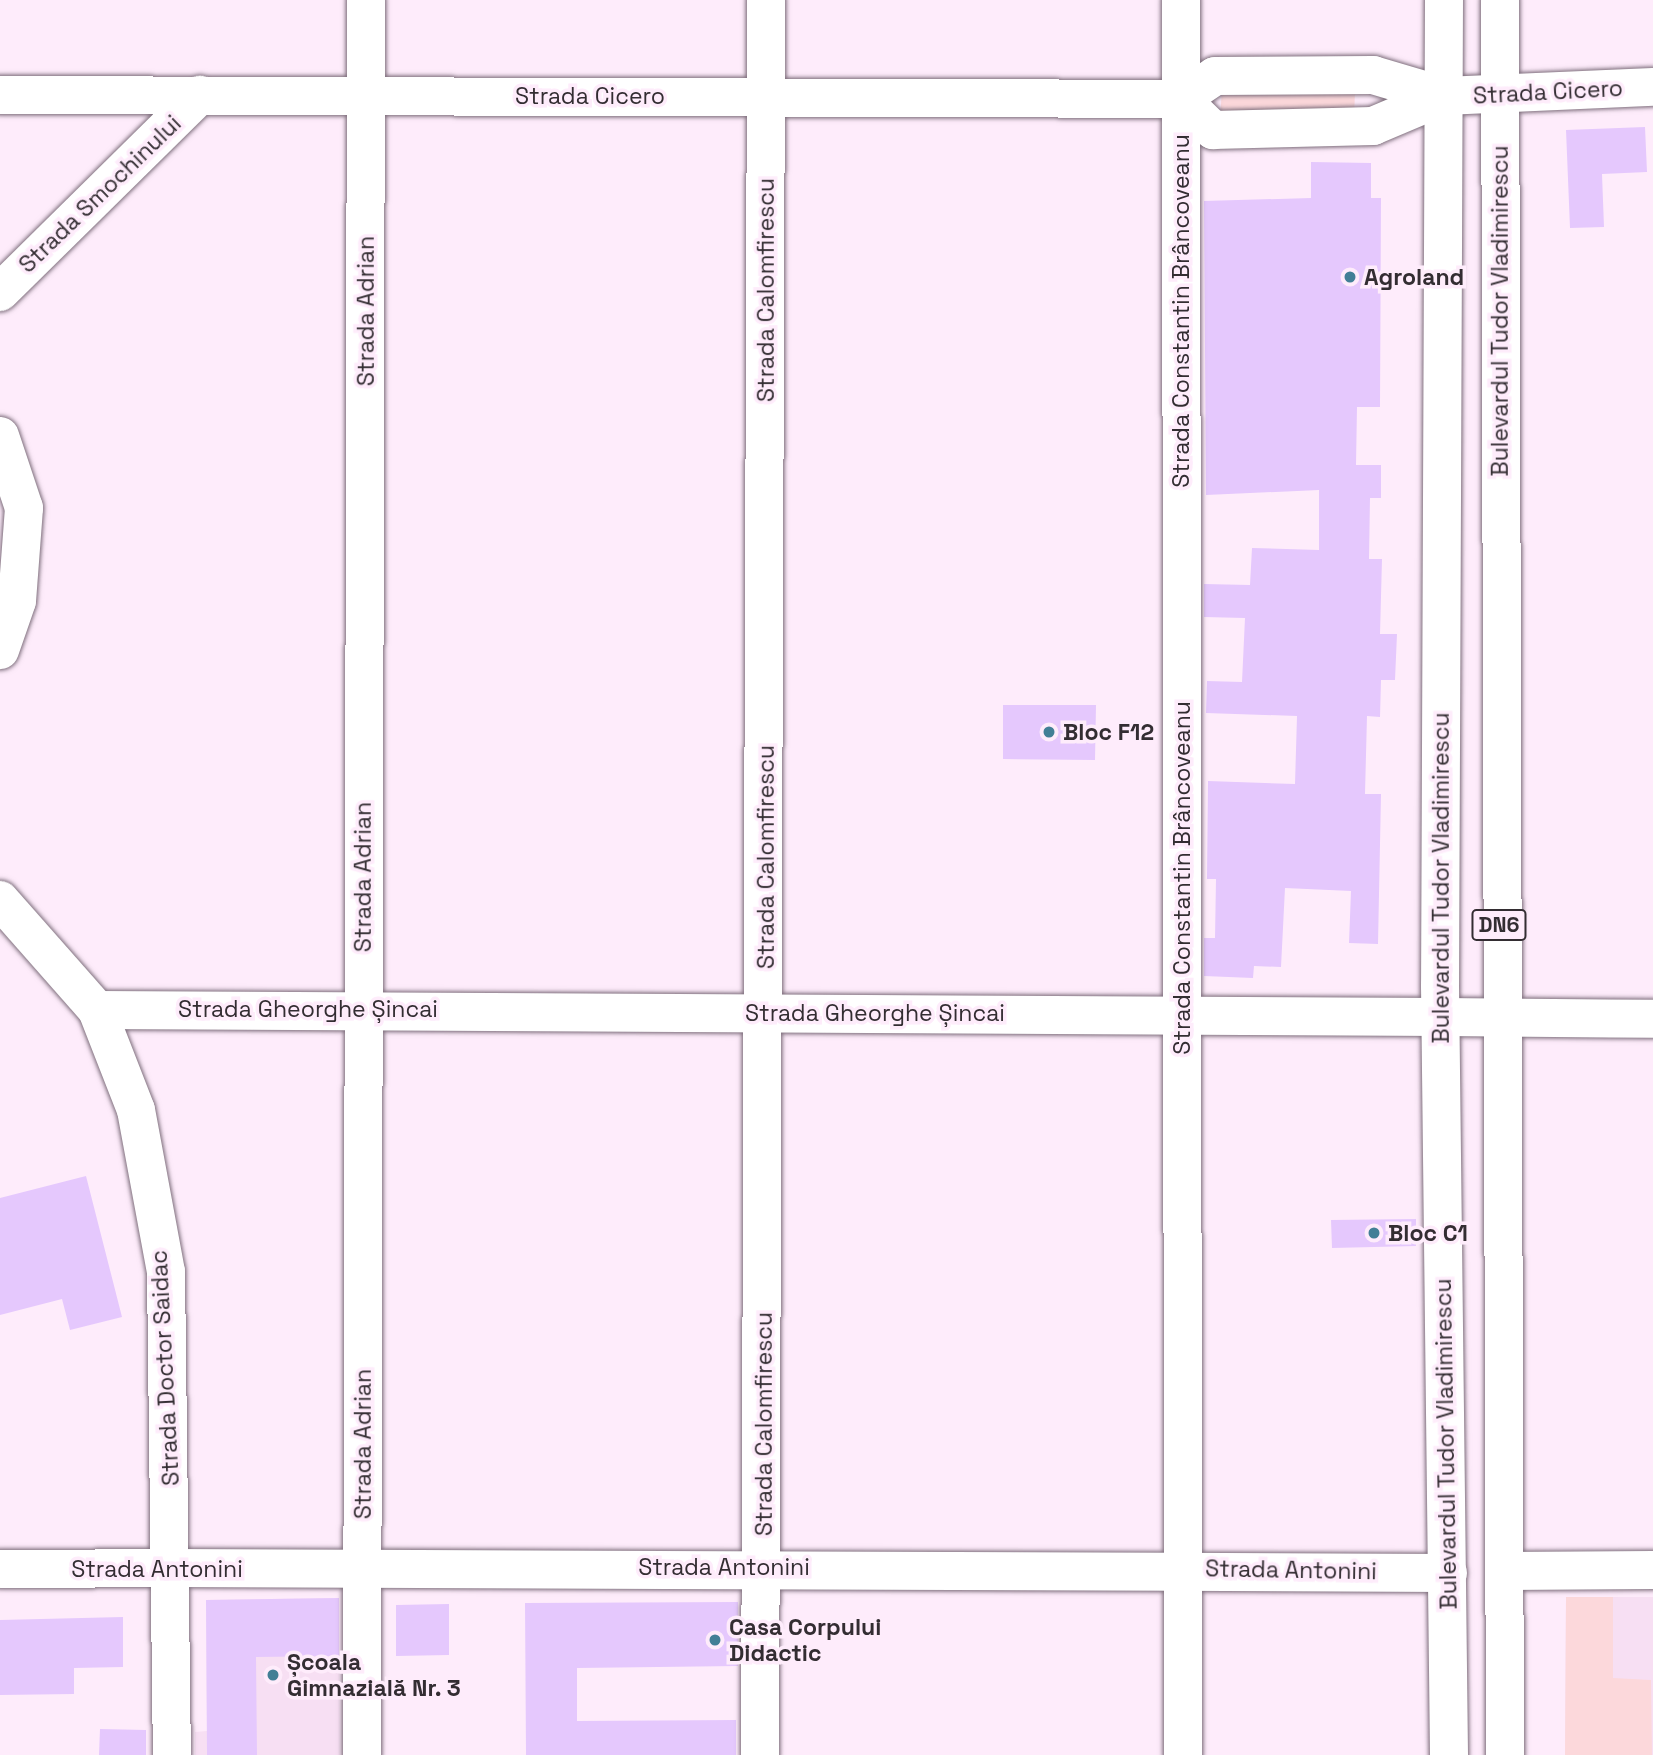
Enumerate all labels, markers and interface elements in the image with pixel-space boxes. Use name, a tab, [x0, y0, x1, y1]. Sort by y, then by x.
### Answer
street label: Strada Cicero	[1472, 74, 1624, 110]
street label: Strada Cicero	[515, 82, 665, 110]
street label: Strada Smochinului	[13, 109, 187, 279]
street label: Strada Constantin Brâncoveanu	[1167, 134, 1195, 488]
street label: Bulevardul Tudor Vladimirescu	[1486, 145, 1514, 477]
street label: Strada Calomfirescu	[752, 178, 780, 402]
street label: Strada Adrian	[352, 236, 380, 386]
place label: Agroland	[1364, 263, 1464, 291]
marker: Agroland	[1342, 269, 1358, 285]
street label: Strada Constantin Brâncoveanu	[1168, 701, 1196, 1055]
street label: Bulevardul Tudor Vladimirescu	[1427, 712, 1455, 1044]
place label: Bloc F12	[1063, 718, 1154, 746]
marker: Bloc F12	[1041, 724, 1057, 740]
street label: Strada Calomfirescu	[752, 745, 780, 969]
street label: Strada Adrian	[349, 802, 377, 952]
road number: DN6	[1471, 908, 1527, 942]
street label: Strada Gheorghe Șincai	[178, 995, 438, 1023]
street label: Strada Gheorghe Șincai	[745, 999, 1005, 1027]
place label: Bloc C1	[1388, 1219, 1468, 1247]
marker: Bloc C1	[1366, 1225, 1382, 1241]
street label: Strada Doctor Saidac	[145, 1249, 185, 1487]
street label: Bulevardul Tudor Vladimirescu	[1429, 1278, 1463, 1610]
street label: Strada Calomfirescu	[750, 1312, 778, 1536]
street label: Strada Adrian	[349, 1369, 377, 1519]
street label: Strada Antonini	[638, 1553, 810, 1581]
street label: Strada Antonini	[71, 1555, 243, 1583]
street label: Strada Antonini	[1205, 1555, 1377, 1585]
place label: Casa Corpului Didactic	[729, 1613, 881, 1667]
marker: Casa Corpului Didactic	[707, 1632, 723, 1648]
place label: Școala Gimnazială Nr. 3	[287, 1648, 461, 1702]
marker: Școala Gimnazială Nr. 3	[265, 1667, 281, 1683]

